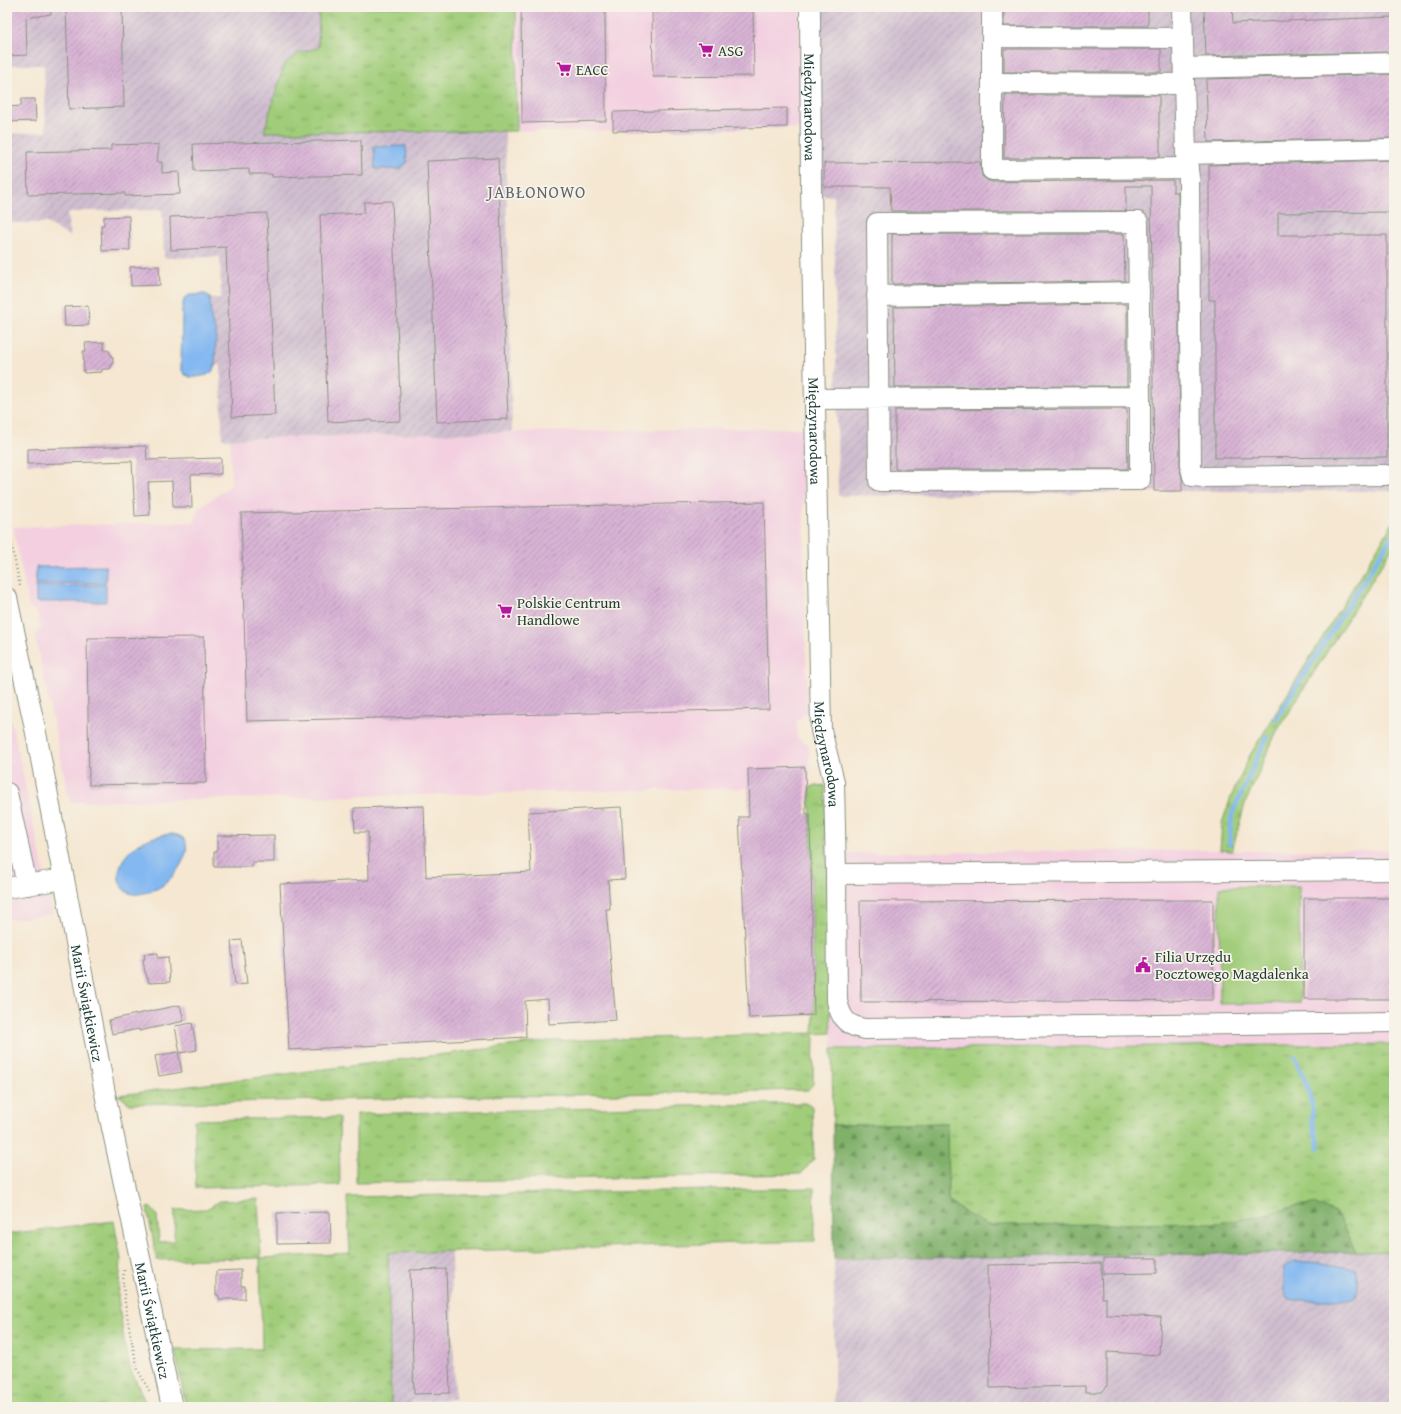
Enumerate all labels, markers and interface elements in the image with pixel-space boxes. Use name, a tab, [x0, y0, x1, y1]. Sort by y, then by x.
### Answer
place label: ASG	[718, 40, 743, 61]
supermarket icon: ASG	[697, 41, 715, 59]
street label: Międzynarodowa	[800, 53, 821, 161]
place label: EACC	[576, 59, 609, 80]
supermarket icon: EACC	[555, 60, 573, 78]
district label: JABŁONOWO	[486, 179, 586, 204]
street label: Międzynarodowa	[804, 377, 827, 485]
place label: Polskie Centrum Handlowe	[517, 592, 621, 630]
supermarket icon: Polskie Centrum Handlowe	[496, 602, 514, 620]
street label: Międzynarodowa	[810, 701, 845, 807]
street label: Marii Świątkiewicz	[66, 943, 109, 1064]
place label: Filia Urzędu Pocztowego Magdalenka	[1155, 946, 1309, 984]
public building icon: Filia Urzędu Pocztowego Magdalenka	[1134, 956, 1152, 974]
street label: Marii Świątkiewicz	[131, 1260, 176, 1381]

